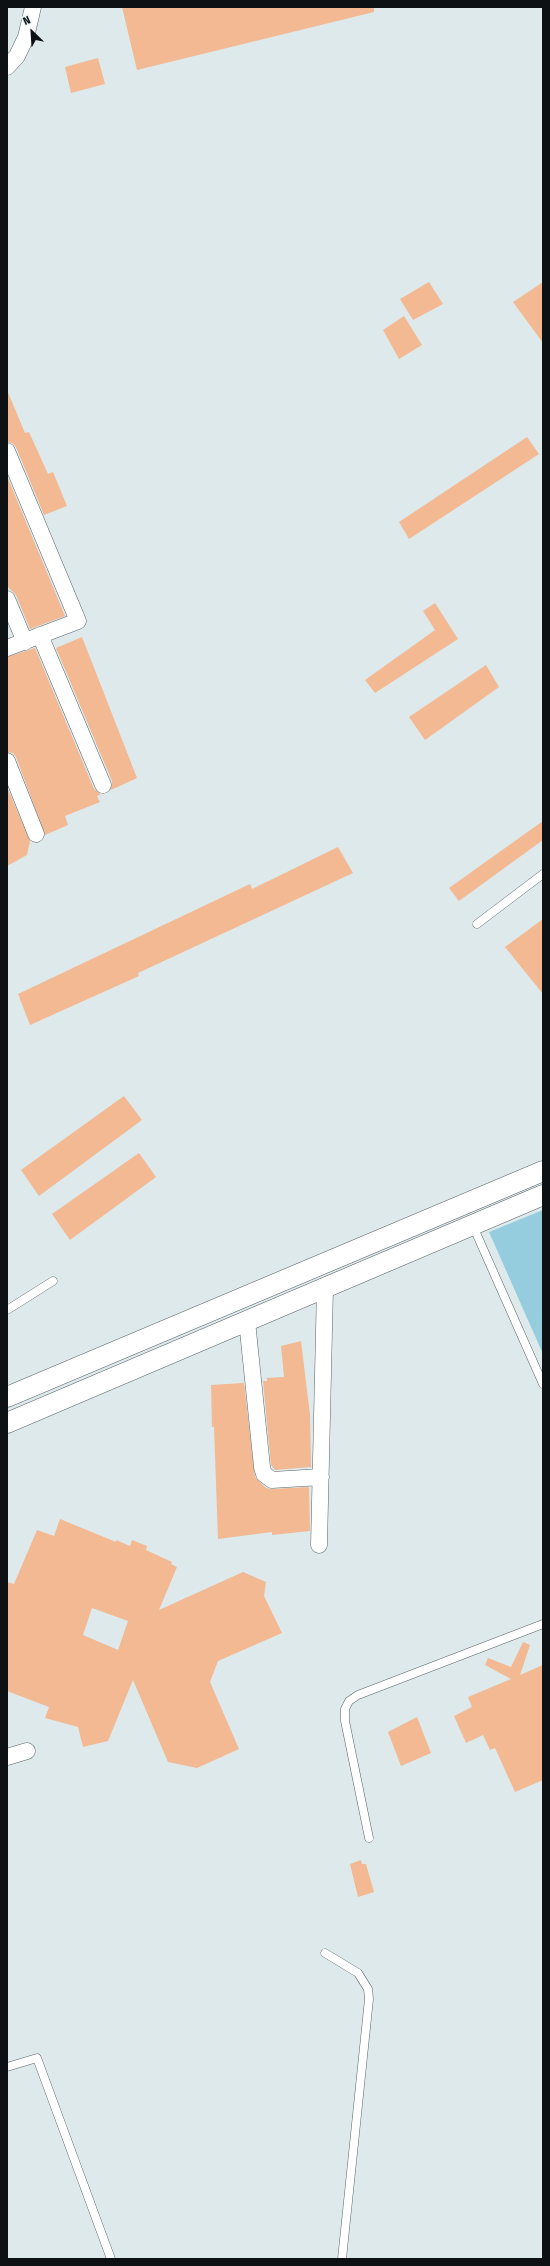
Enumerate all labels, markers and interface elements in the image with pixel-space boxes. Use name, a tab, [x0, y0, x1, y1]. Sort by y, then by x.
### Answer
north arrow	[12, 12, 52, 52]
text: N	[21, 13, 32, 28]

